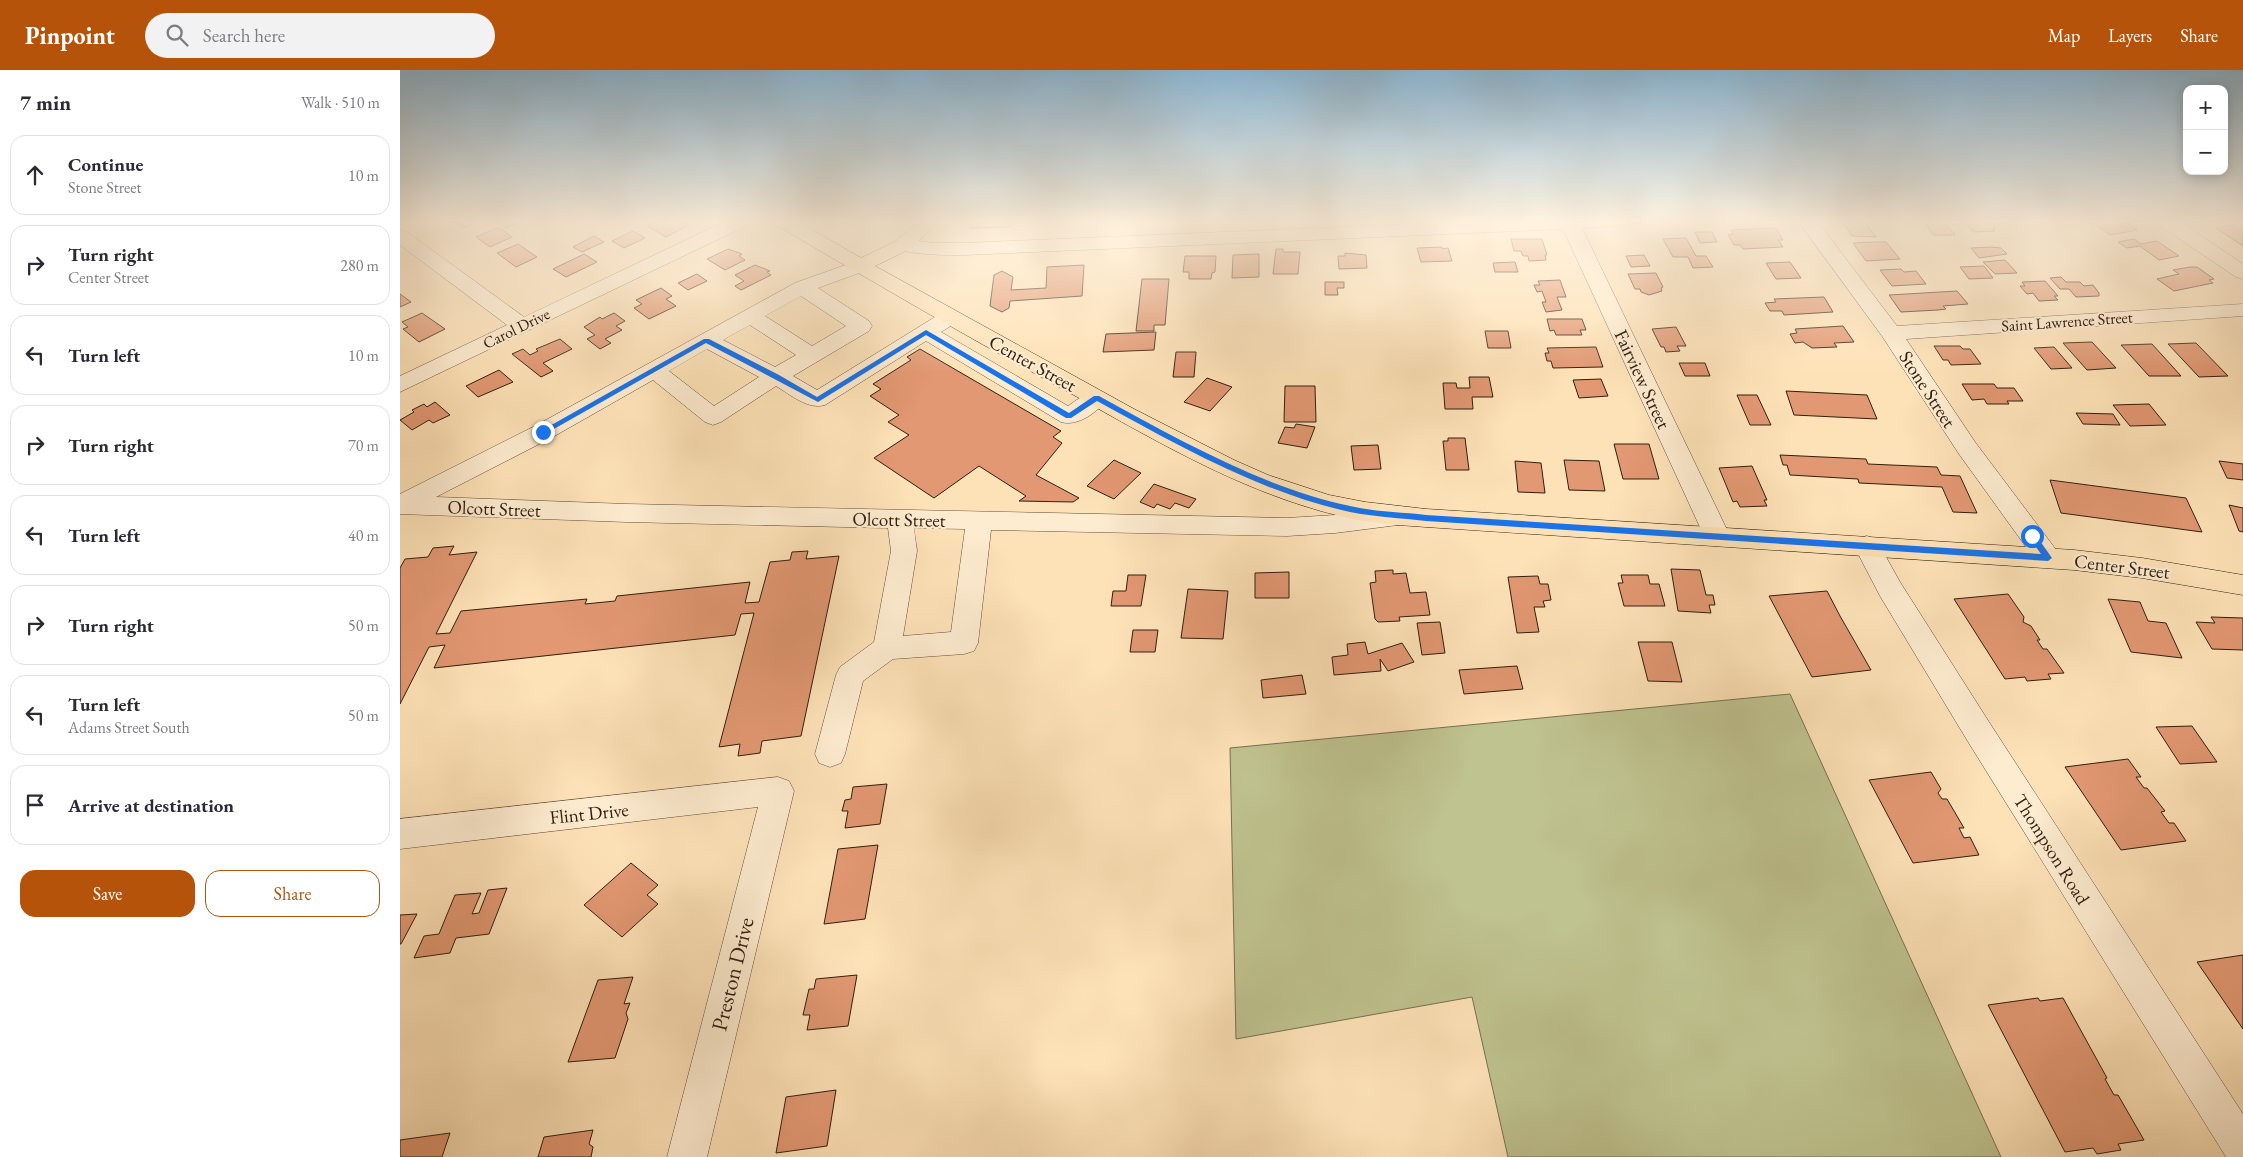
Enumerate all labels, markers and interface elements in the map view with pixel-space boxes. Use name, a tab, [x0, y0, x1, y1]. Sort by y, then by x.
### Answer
search box	[145, 13, 495, 58]
text: Pinpoint	[25, 20, 115, 51]
icon: search	[163, 21, 191, 49]
text: Search here	[203, 23, 285, 48]
text: Map	[2048, 24, 2080, 47]
text: Layers	[2108, 24, 2152, 47]
text: Share	[2180, 24, 2218, 47]
map controls	[2183, 85, 2228, 175]
button: +	[2183, 85, 2228, 130]
text: 7 min	[20, 89, 71, 116]
text: Walk · 510 m	[301, 92, 380, 113]
button: −	[2183, 130, 2228, 175]
text: Continue	[68, 152, 143, 177]
icon: ahead	[21, 161, 49, 189]
text: 10 m	[348, 165, 379, 186]
text: Stone Street	[68, 177, 141, 198]
text: Turn right	[68, 242, 154, 267]
icon: right	[21, 251, 49, 279]
text: 280 m	[340, 255, 379, 276]
text: Center Street	[68, 267, 149, 288]
street label: Carol Drive	[479, 303, 553, 354]
street label: Saint Lawrence Street	[2001, 306, 2133, 337]
street label: Fairview Street	[1609, 326, 1676, 433]
street label: Center Street	[985, 329, 1081, 398]
icon: left	[21, 341, 49, 369]
text: Turn left	[68, 343, 140, 368]
text: 10 m	[348, 345, 379, 366]
street label: Stone Street	[1893, 346, 1962, 433]
route end	[532, 421, 555, 444]
icon: right	[21, 431, 49, 459]
text: Turn right	[68, 433, 154, 458]
text: 70 m	[348, 435, 379, 456]
street label: Olcott Street	[447, 494, 541, 523]
street label: Olcott Street	[852, 506, 946, 533]
icon: left	[21, 521, 49, 549]
text: Turn left	[68, 523, 140, 548]
text: 40 m	[348, 525, 379, 546]
route start	[2021, 525, 2044, 548]
street label: Center Street	[2073, 548, 2171, 585]
icon: right	[21, 611, 49, 639]
text: Turn right	[68, 613, 154, 638]
text: 50 m	[348, 615, 379, 636]
text: Turn left	[68, 692, 140, 717]
icon: left	[21, 701, 49, 729]
text: 50 m	[348, 705, 379, 726]
text: Adams Street South	[68, 717, 190, 738]
street label: Thompson Road	[2008, 789, 2096, 910]
icon: arrive	[21, 791, 49, 819]
text: Arrive at destination	[68, 793, 234, 818]
street label: Flint Drive	[548, 797, 630, 830]
button: Save	[20, 870, 195, 917]
button: Share	[205, 870, 380, 917]
street label: Preston Drive	[704, 914, 761, 1034]

